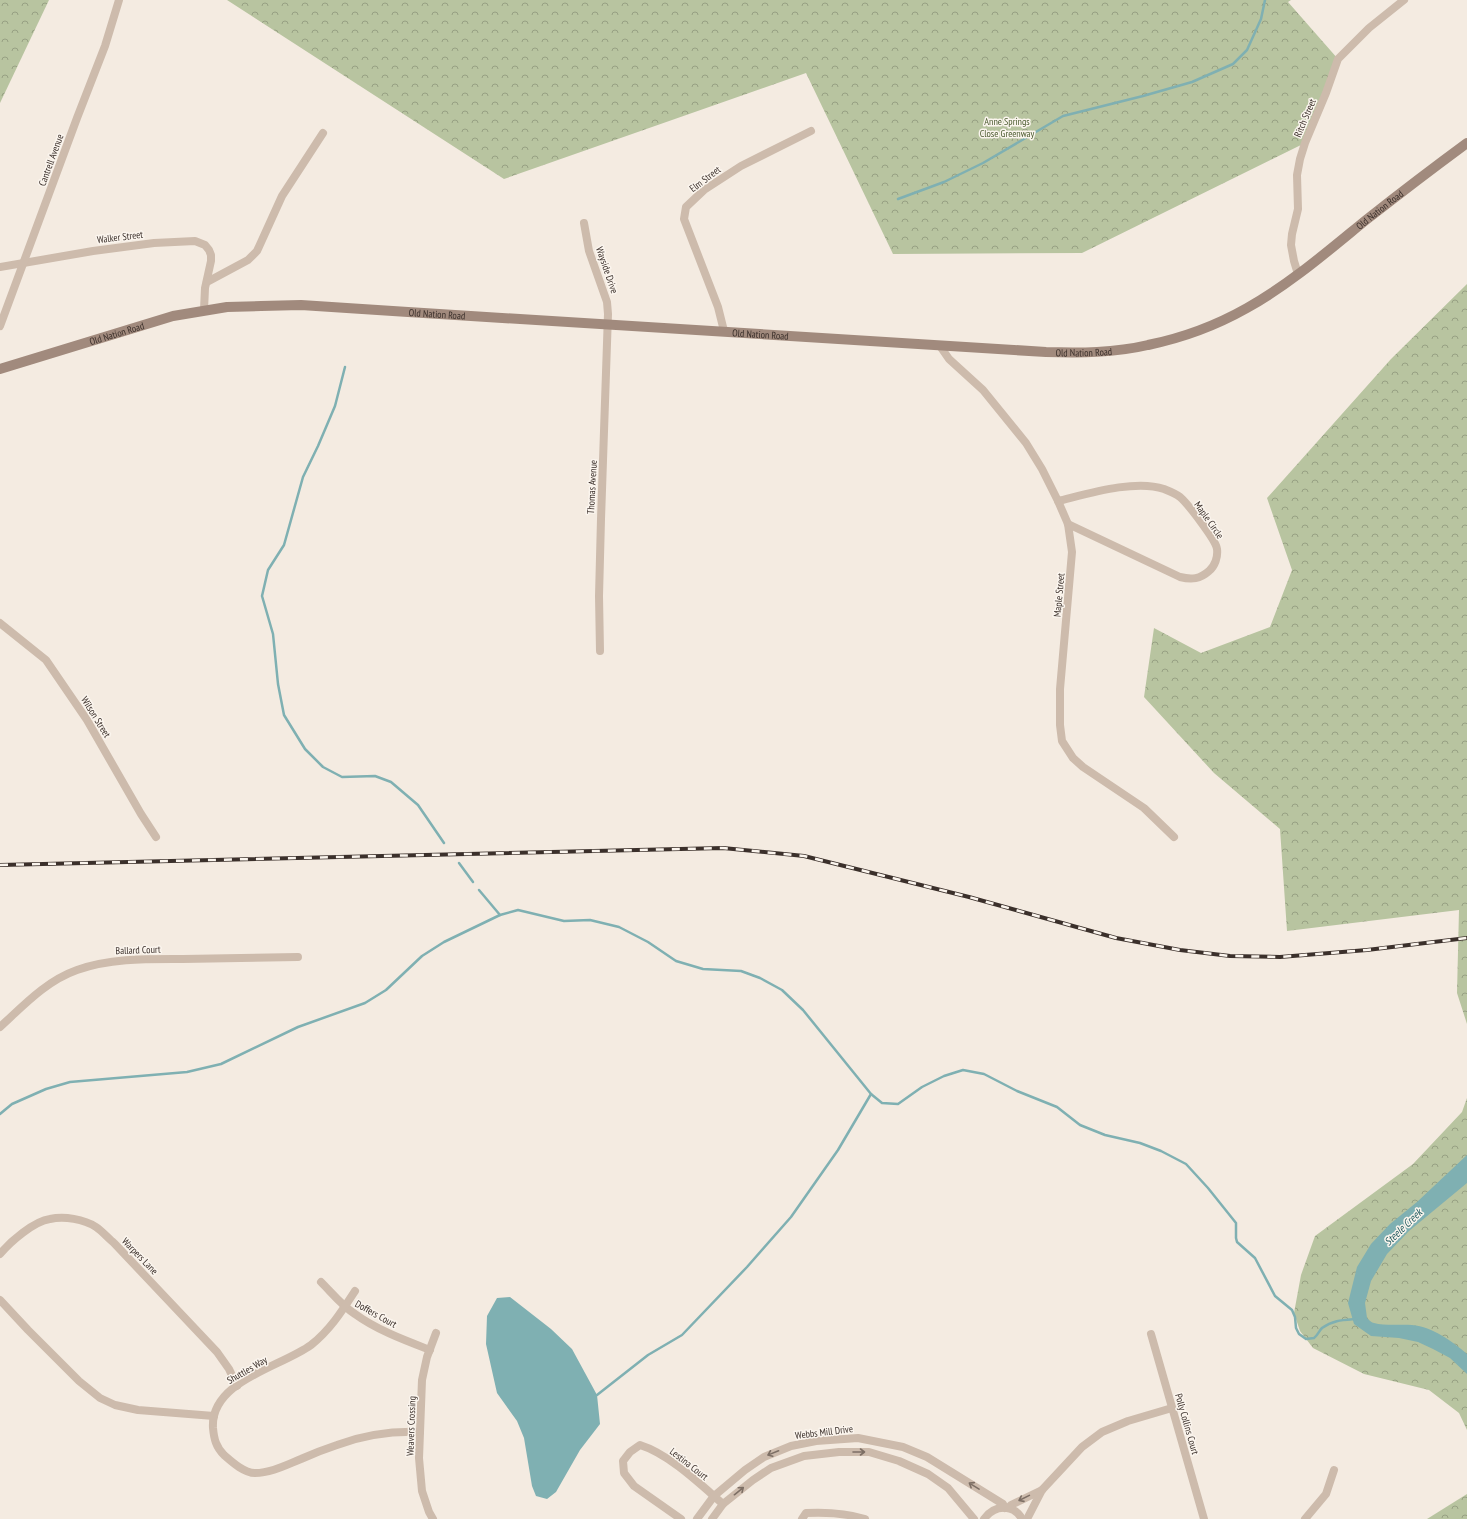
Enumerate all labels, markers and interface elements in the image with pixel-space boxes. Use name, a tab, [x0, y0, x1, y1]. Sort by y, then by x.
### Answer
street label: Ritch Street	[1291, 97, 1319, 139]
park label: Anne Springs Close Greenway	[980, 115, 1035, 140]
street label: Cantrell Avenue	[36, 132, 66, 188]
street label: Elm Street	[687, 163, 723, 195]
street label: Old Nation Road	[1353, 187, 1406, 232]
street label: Walker Street	[96, 228, 144, 246]
street label: Wayside Drive	[593, 245, 621, 295]
street label: Old Nation Road	[408, 306, 466, 322]
street label: Old Nation Road	[88, 319, 146, 348]
street label: Old Nation Road	[732, 326, 789, 342]
street label: Old Nation Road	[1055, 344, 1113, 359]
street label: Thomas Avenue	[584, 460, 600, 514]
street label: Maple Circle	[1191, 499, 1227, 541]
street label: Maple Street	[1051, 572, 1067, 617]
street label: Wilson Street	[78, 694, 114, 740]
street label: Ballard Court	[115, 943, 161, 957]
water label: Steele Creek	[1381, 1204, 1426, 1248]
street label: Warpers Lane	[119, 1235, 161, 1277]
street label: Doffers Court	[353, 1297, 399, 1331]
street label: Shuttles Way	[224, 1353, 270, 1387]
street label: Polly Collins Court	[1172, 1392, 1202, 1456]
street label: Weavers Crossing	[403, 1396, 419, 1456]
street label: Webbs Mill Drive	[794, 1422, 854, 1442]
street label: Lestina Court	[667, 1445, 711, 1483]
one-way arrow	[852, 1448, 865, 1456]
one-way arrow	[767, 1450, 779, 1458]
one-way arrow	[968, 1481, 980, 1489]
one-way arrow	[734, 1487, 745, 1496]
one-way arrow	[1019, 1495, 1031, 1502]

